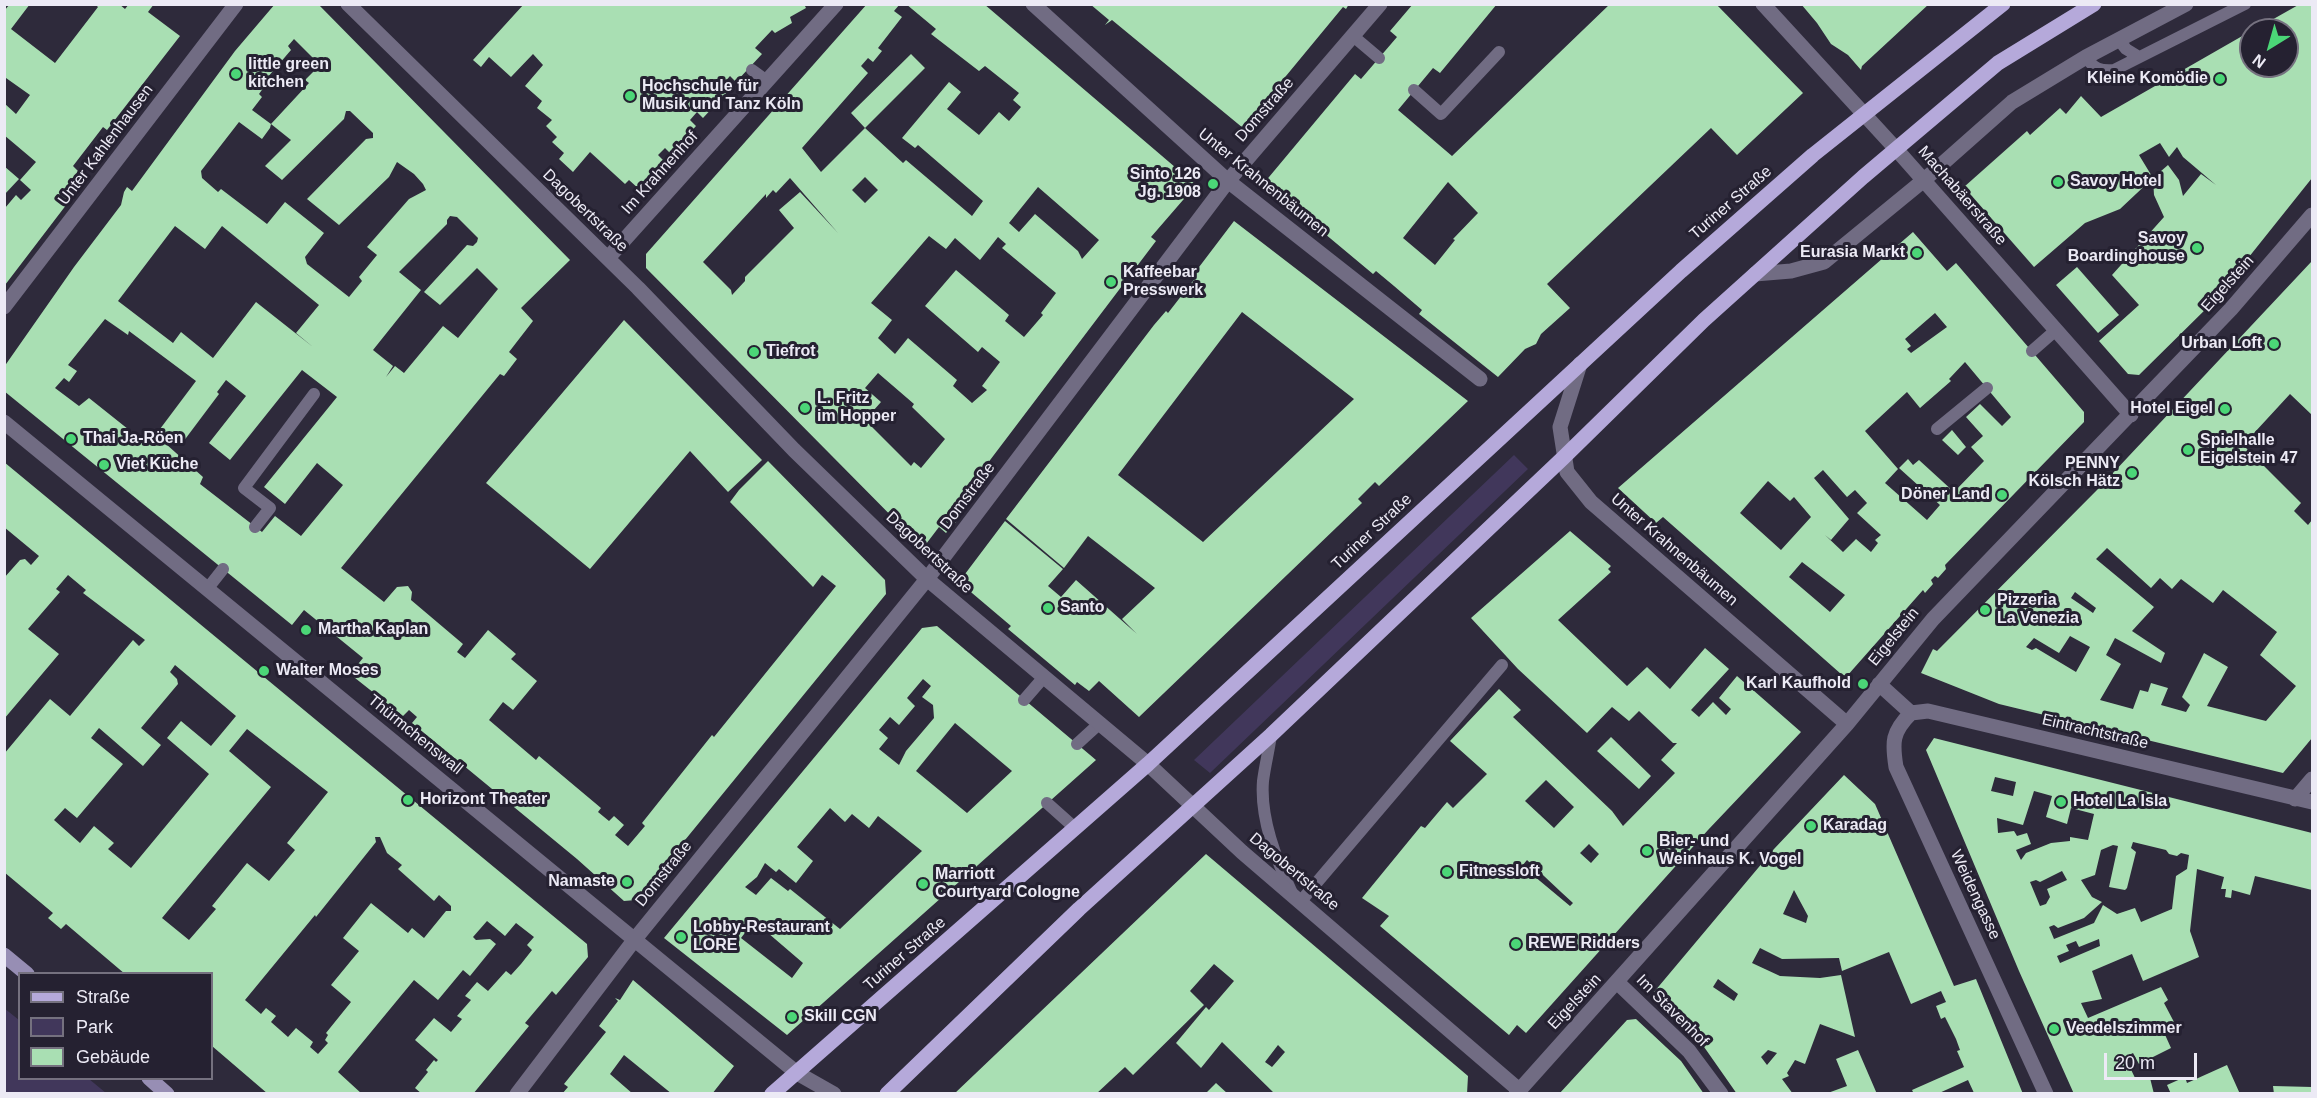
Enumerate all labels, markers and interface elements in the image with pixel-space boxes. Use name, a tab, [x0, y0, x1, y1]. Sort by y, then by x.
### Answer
north arrow	[2239, 18, 2299, 78]
text: N	[2249, 51, 2269, 71]
place label: little green kitchen	[248, 55, 329, 93]
marker: little green kitchen	[229, 67, 243, 81]
place label: Kleine Komödie	[2087, 69, 2208, 89]
marker: Kleine Komödie	[2213, 72, 2227, 86]
street label: Domstraße	[1232, 74, 1298, 146]
place label: Hochschule für Musik und Tanz Köln	[642, 77, 801, 115]
street label: Unter Kahlenhausen	[54, 81, 158, 209]
marker: Hochschule für Musik und Tanz Köln	[623, 89, 637, 103]
street label: Unter Krahnenbäumen	[1194, 125, 1332, 241]
street label: Im Krahnenhof	[618, 128, 702, 218]
street label: Machabäerstraße	[1914, 142, 2010, 250]
street label: Turiner Straße	[1686, 162, 1776, 244]
street label: Dagobertstraße	[538, 165, 632, 257]
place label: Sinto 126 Jg. 1908	[1130, 165, 1201, 203]
place label: Savoy Hotel	[2070, 172, 2162, 192]
marker: Savoy Hotel	[2051, 175, 2065, 189]
marker: Sinto 126 Jg. 1908	[1206, 177, 1220, 191]
place label: Savoy Boardinghouse	[2068, 229, 2185, 267]
marker: Savoy Boardinghouse	[2190, 241, 2204, 255]
place label: Eurasia Markt	[1800, 243, 1905, 263]
marker: Eurasia Markt	[1910, 246, 1924, 260]
street label: Eigelstein	[2198, 252, 2258, 316]
place label: Kaffeebar Presswerk	[1123, 263, 1203, 301]
marker: Kaffeebar Presswerk	[1104, 275, 1118, 289]
place label: Urban Loft	[2181, 334, 2262, 354]
marker: Urban Loft	[2267, 337, 2281, 351]
place label: Tiefrot	[766, 342, 815, 362]
marker: Tiefrot	[747, 345, 761, 359]
place label: L. Fritz im Hopper	[817, 389, 896, 427]
place label: Hotel Eigel	[2130, 399, 2213, 419]
marker: L. Fritz im Hopper	[798, 401, 812, 415]
marker: Hotel Eigel	[2218, 402, 2232, 416]
place label: Thai Ja-Röen	[83, 429, 183, 449]
place label: Spielhalle Eigelstein 47	[2200, 431, 2298, 469]
marker: Thai Ja-Röen	[64, 432, 78, 446]
marker: Spielhalle Eigelstein 47	[2181, 443, 2195, 457]
place label: PENNY Kölsch Hätz	[2028, 454, 2120, 492]
place label: Viet Küche	[116, 455, 198, 475]
marker: Viet Küche	[97, 458, 111, 472]
street label: Domstraße	[937, 459, 999, 533]
marker: PENNY Kölsch Hätz	[2125, 466, 2139, 480]
place label: Döner Land	[1901, 485, 1990, 505]
marker: Döner Land	[1995, 488, 2009, 502]
street label: Turiner Straße	[1328, 490, 1416, 574]
street label: Unter Krahnenbäumen	[1607, 490, 1741, 610]
street label: Dagobertstraße	[882, 508, 976, 598]
place label: Pizzeria La Venezia	[1997, 591, 2079, 629]
place label: Santo	[1060, 598, 1104, 618]
marker: Santo	[1041, 601, 1055, 615]
marker: Pizzeria La Venezia	[1978, 603, 1992, 617]
street label: Eigelstein	[1865, 604, 1923, 670]
place label: Martha Kaplan	[318, 620, 428, 640]
marker: Martha Kaplan	[299, 623, 313, 637]
place label: Walter Moses	[276, 661, 379, 681]
marker: Walter Moses	[257, 664, 271, 678]
place label: Karl Kaufhold	[1746, 674, 1851, 694]
marker: Karl Kaufhold	[1856, 677, 1870, 691]
street label: Thürmchenswall	[364, 691, 466, 779]
street label: Eintrachtstraße	[2040, 710, 2150, 754]
place label: Horizont Theater	[420, 790, 547, 810]
place label: Hotel La Isla	[2073, 792, 2167, 812]
marker: Horizont Theater	[401, 793, 415, 807]
marker: Hotel La Isla	[2054, 795, 2068, 809]
place label: Karadag	[1823, 816, 1887, 836]
marker: Karadag	[1804, 819, 1818, 833]
street label: Dagobertstraße	[1245, 829, 1343, 915]
place label: Bier- und Weinhaus K. Vogel	[1659, 832, 1802, 870]
street label: Domstraße	[632, 837, 696, 911]
marker: Bier- und Weinhaus K. Vogel	[1640, 844, 1654, 858]
street label: Weidengasse	[1946, 847, 2004, 943]
place label: Fitnessloft	[1459, 862, 1540, 882]
place label: Marriott Courtyard Cologne	[935, 865, 1080, 903]
marker: Fitnessloft	[1440, 865, 1454, 879]
place label: Namaste	[548, 872, 615, 892]
marker: Namaste	[620, 875, 634, 889]
marker: Marriott Courtyard Cologne	[916, 877, 930, 891]
street label: Turiner Straße	[860, 913, 950, 995]
place label: Lobby-Restaurant LORE	[693, 918, 830, 956]
marker: Lobby-Restaurant LORE	[674, 930, 688, 944]
place label: REWE Ridders	[1528, 934, 1640, 954]
marker: REWE Ridders	[1509, 937, 1523, 951]
street label: Eigelstein	[1544, 970, 1606, 1034]
street label: Im Stavenhof	[1632, 971, 1712, 1051]
legend	[18, 972, 213, 1080]
text: Straße	[76, 987, 130, 1007]
place label: Skill CGN	[804, 1007, 877, 1027]
marker: Skill CGN	[785, 1010, 799, 1024]
text: Park	[76, 1017, 113, 1037]
place label: Veedelszimmer	[2066, 1019, 2182, 1039]
marker: Veedelszimmer	[2047, 1022, 2061, 1036]
scale bar	[2107, 1041, 2200, 1079]
text: Gebäude	[76, 1047, 150, 1067]
text: 20 m	[2115, 1053, 2155, 1073]

